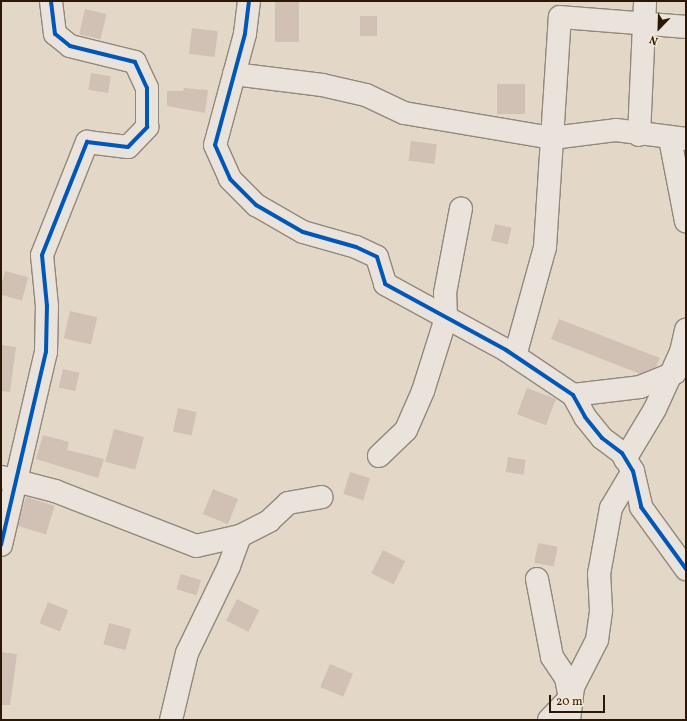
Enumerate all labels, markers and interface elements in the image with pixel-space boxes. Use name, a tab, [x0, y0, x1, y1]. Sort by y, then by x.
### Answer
north arrow	[639, 8, 679, 48]
text: N	[648, 31, 661, 48]
scale bar	[551, 687, 607, 713]
text: 20 m	[556, 694, 583, 710]

